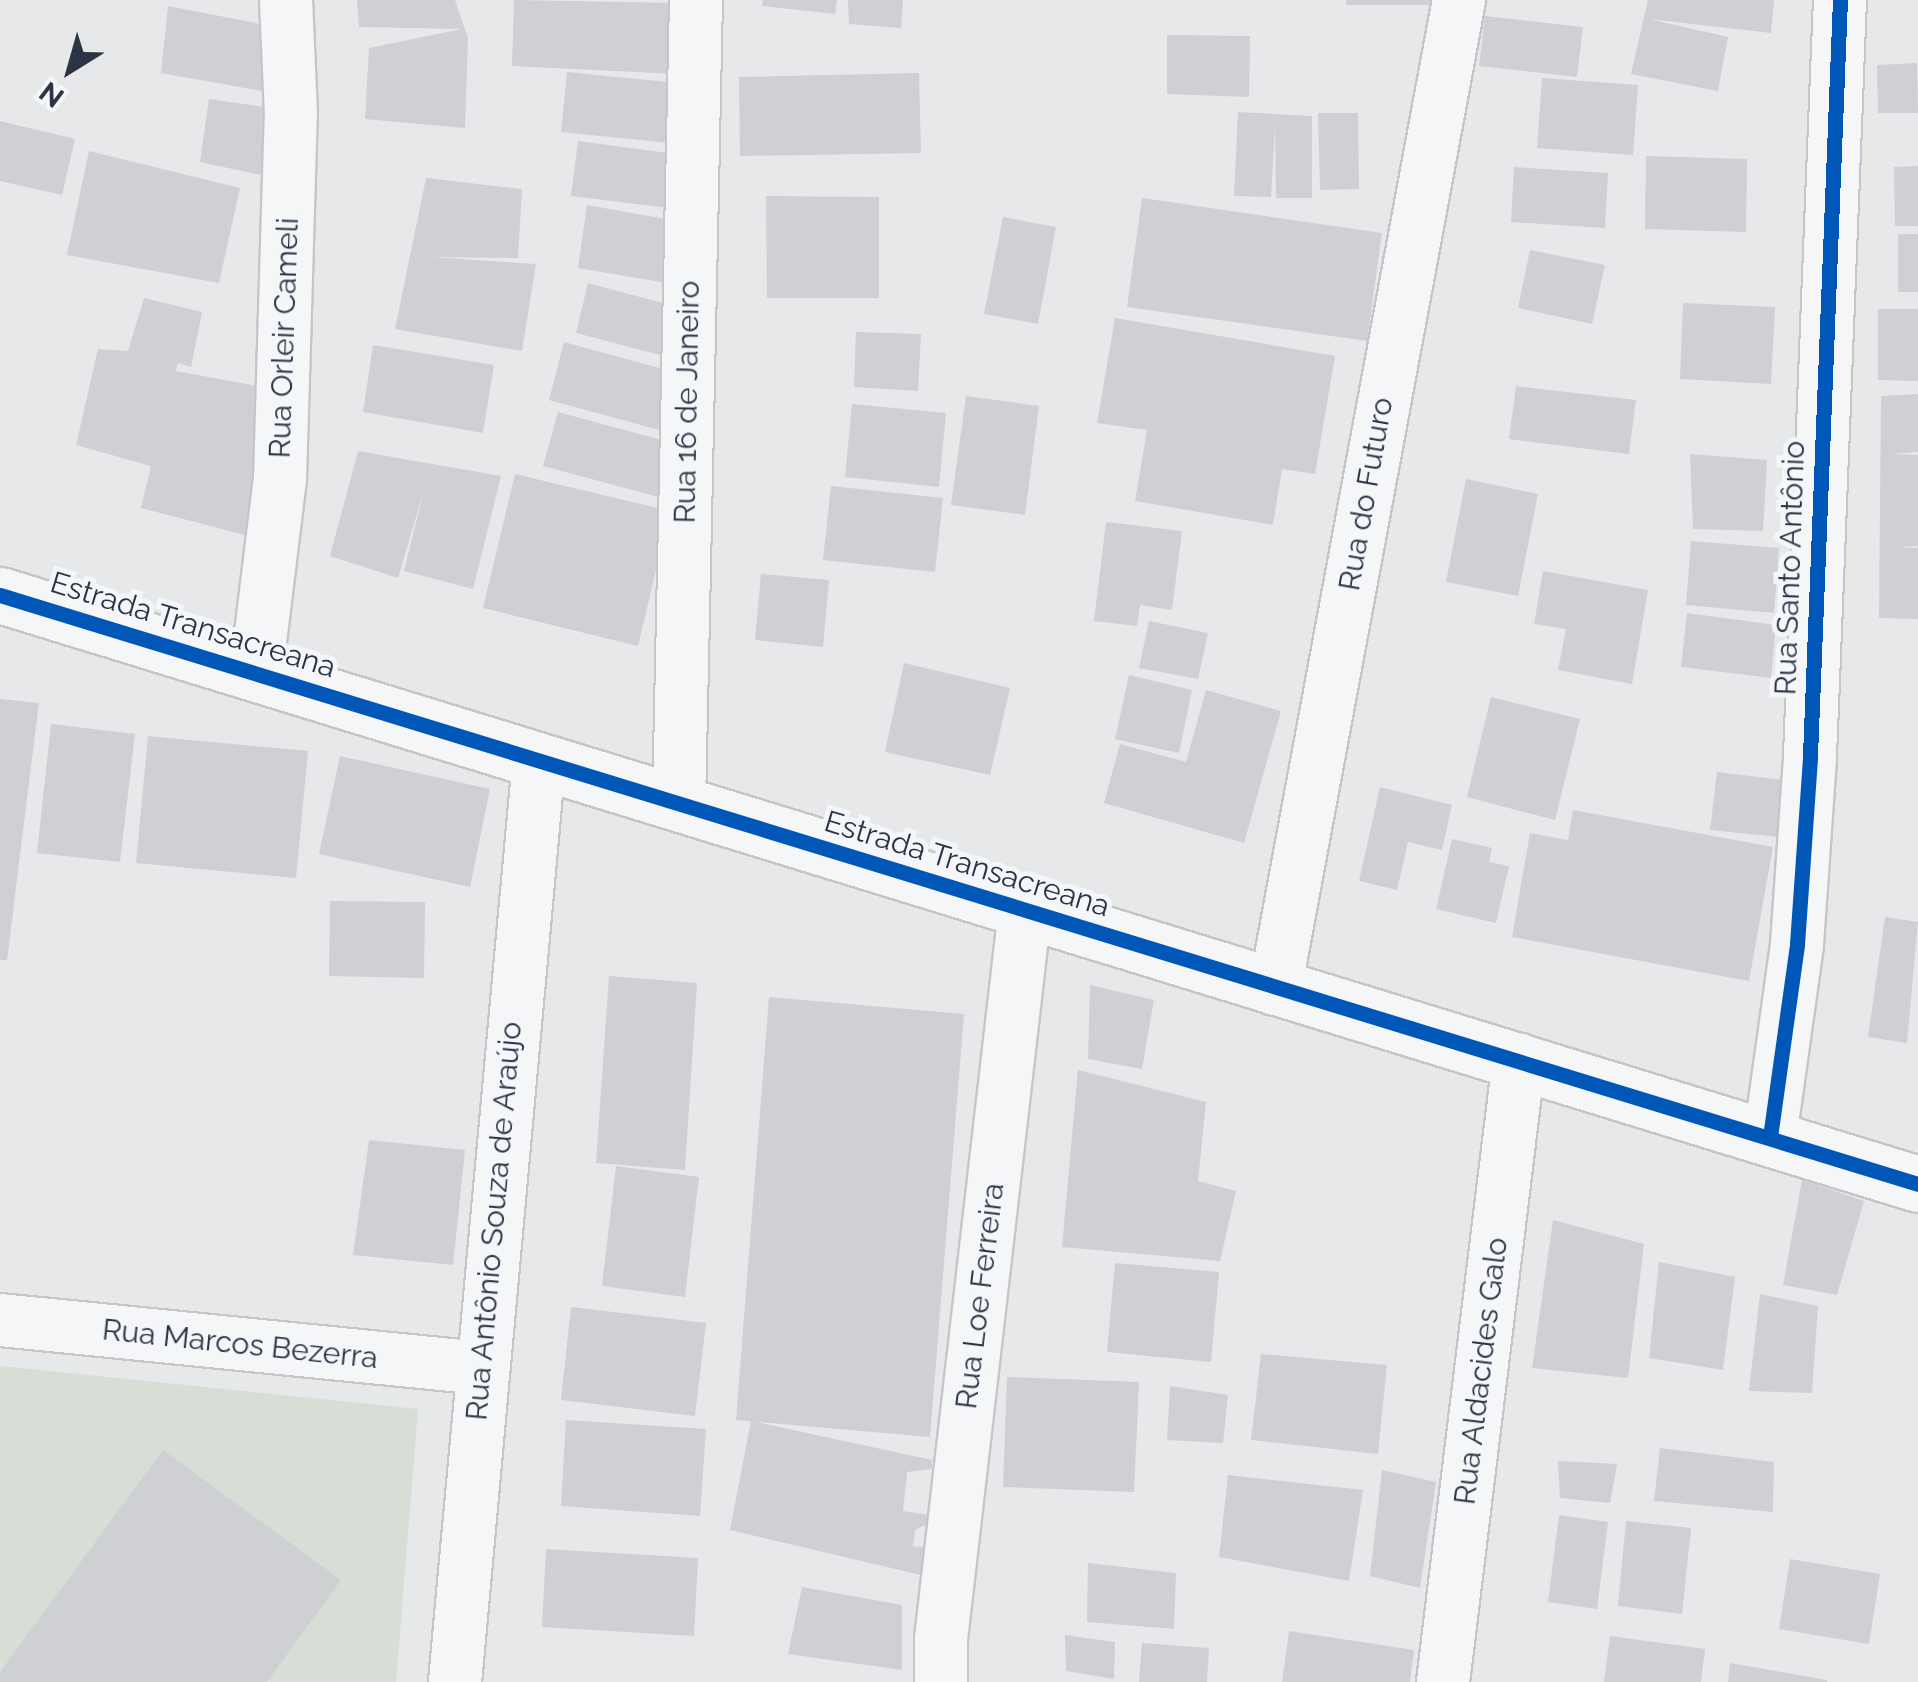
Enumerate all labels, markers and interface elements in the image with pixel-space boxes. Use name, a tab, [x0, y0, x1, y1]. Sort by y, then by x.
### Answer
north arrow	[20, 20, 120, 120]
text: N	[33, 75, 70, 114]
street label: Rua Orleir Cameli	[262, 217, 306, 459]
street label: Rua 16 de Janeiro	[667, 280, 707, 524]
street label: Rua do Futuro	[1331, 395, 1401, 593]
street label: Rua Santo Antônio	[1768, 440, 1812, 696]
street label: Estrada Transacreana	[46, 564, 340, 686]
street label: Estrada Transacreana	[820, 803, 1114, 925]
street label: Rua Antônio Souza de Araújo	[459, 1019, 529, 1423]
street label: Rua Loe Ferreira	[948, 1181, 1012, 1411]
street label: Rua Aldacides Galo	[1447, 1235, 1515, 1507]
street label: Rua Marcos Bezerra	[100, 1312, 380, 1376]

